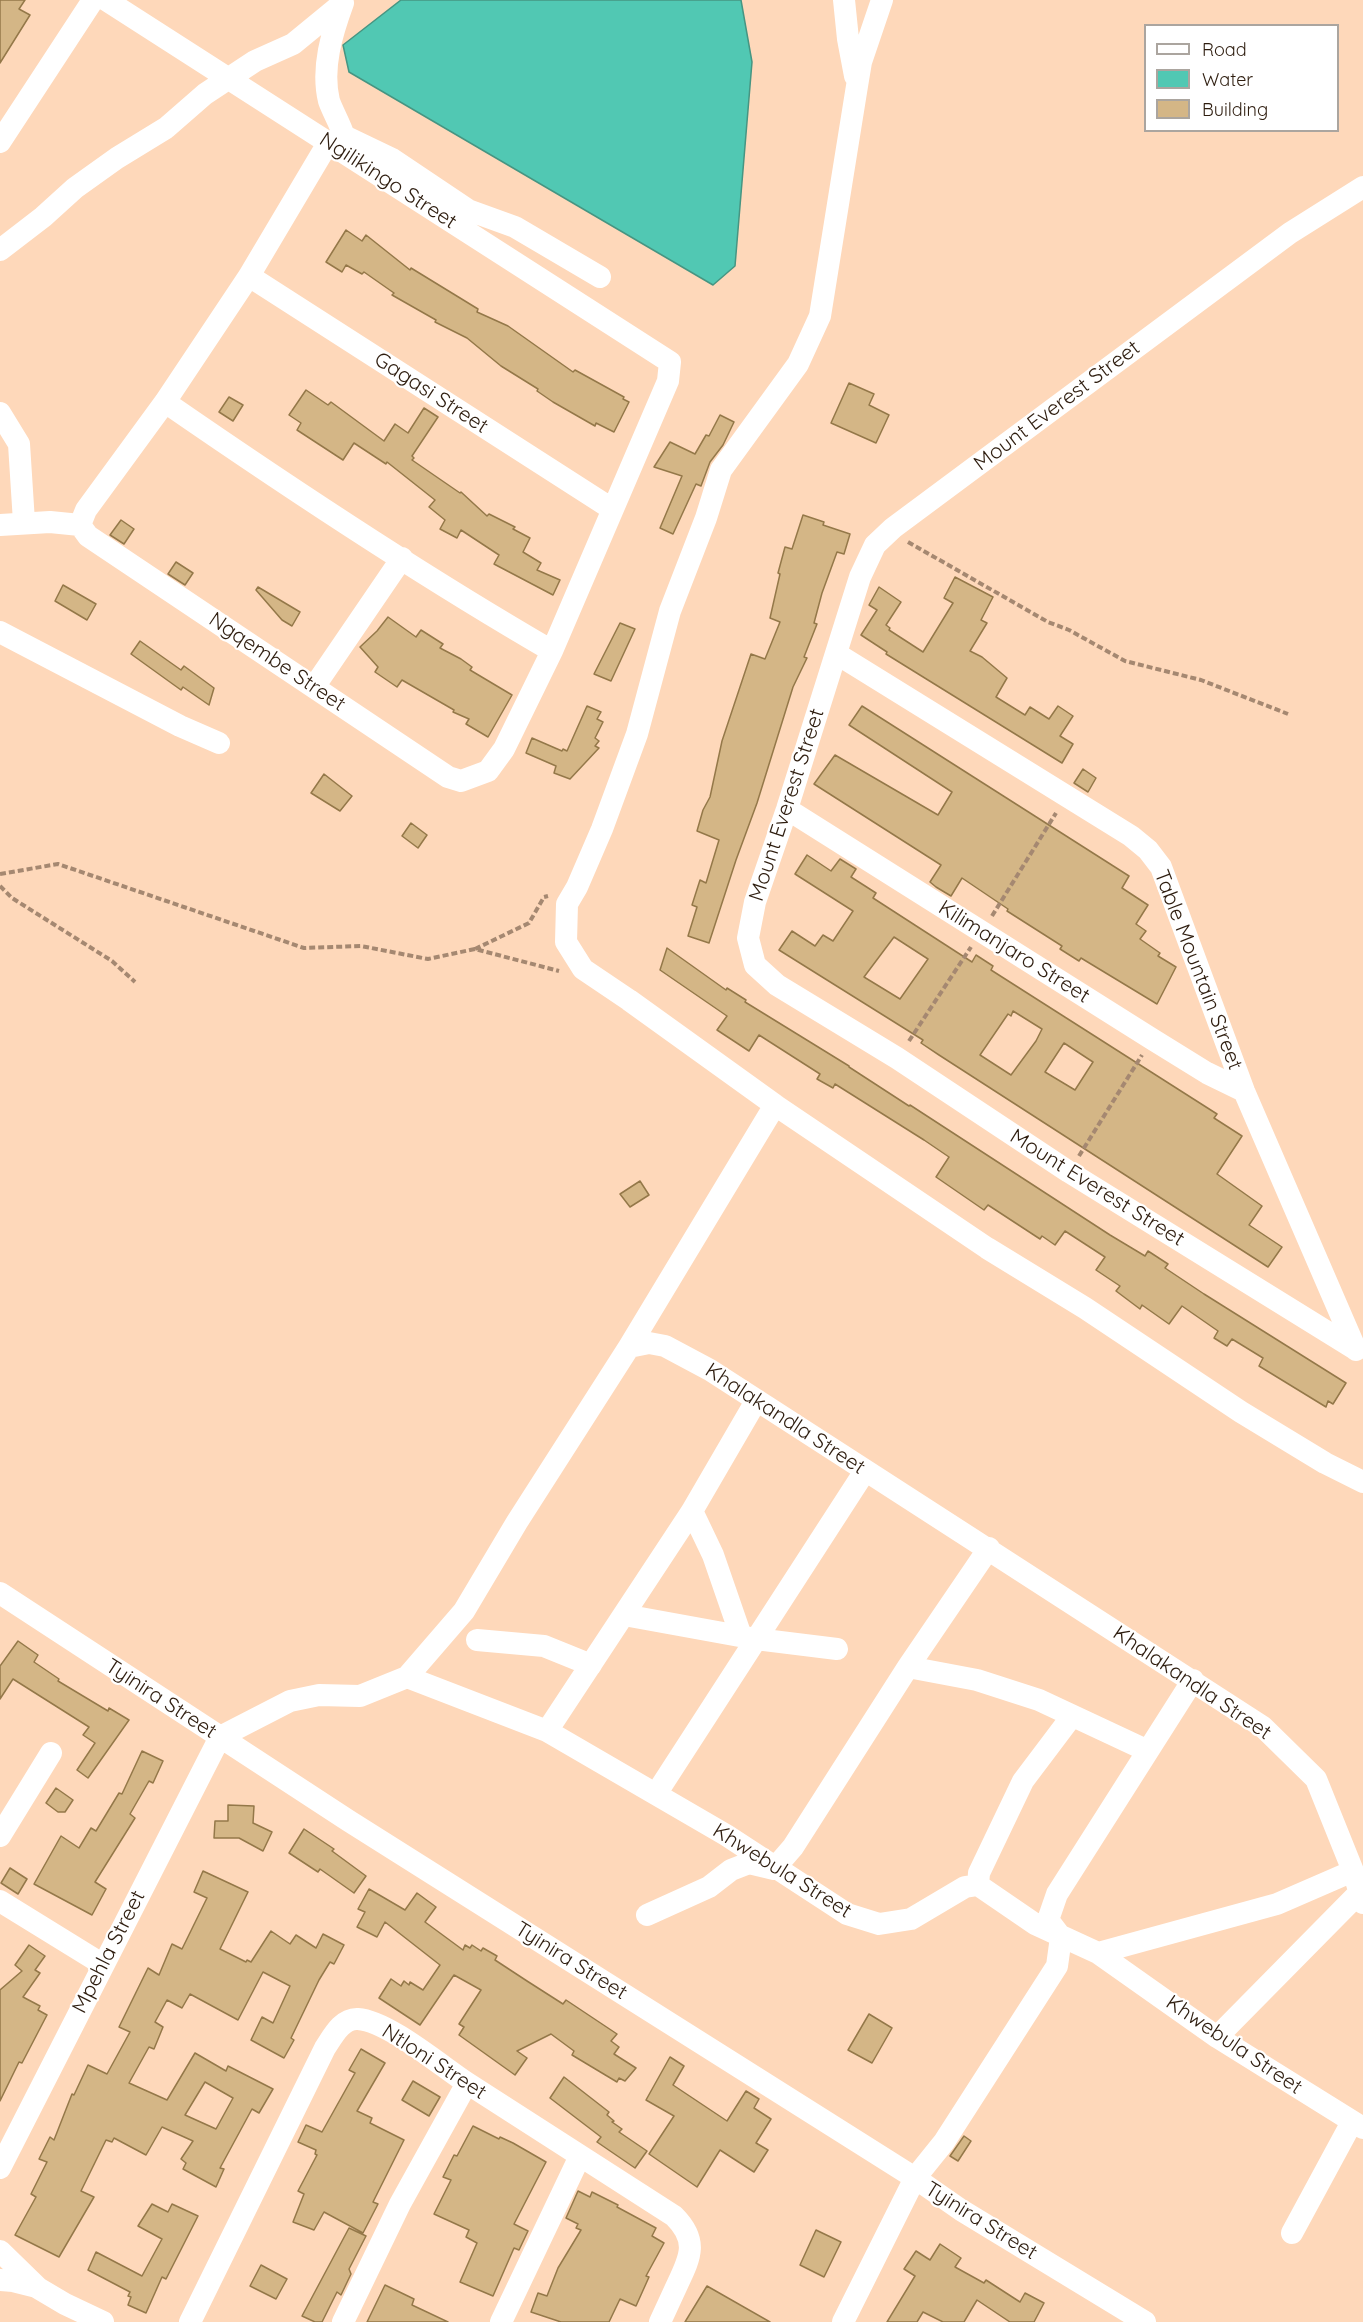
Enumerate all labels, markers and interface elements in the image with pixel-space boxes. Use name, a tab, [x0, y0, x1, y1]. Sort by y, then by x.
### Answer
legend	[1144, 24, 1339, 132]
text: Road	[1202, 38, 1247, 61]
text: Water	[1202, 68, 1253, 91]
text: Building	[1202, 98, 1268, 121]
street label: Ngilikingo Street	[315, 127, 461, 235]
street label: Mount Everest Street	[969, 335, 1145, 477]
street label: Gagasi Street	[369, 347, 493, 439]
street label: Ngqembe Street	[204, 607, 350, 717]
street label: Mount Everest Street	[744, 705, 830, 905]
street label: Table Mountain Street	[1148, 867, 1248, 1073]
street label: Kilimanjaro Street	[934, 895, 1094, 1009]
street label: Mount Everest Street	[1005, 1124, 1189, 1252]
street label: Khalakandla Street	[700, 1358, 870, 1480]
street label: Khalakandla Street	[1108, 1621, 1276, 1745]
street label: Tyinira Street	[101, 1654, 221, 1744]
street label: Khwebula Street	[708, 1818, 856, 1924]
street label: Mpehla Street	[67, 1886, 151, 2018]
street label: Tyinira Street	[510, 1917, 632, 2005]
street label: Khwebula Street	[1161, 1990, 1307, 2100]
street label: Ntloni Street	[377, 2019, 491, 2105]
street label: Tyinira Street	[920, 2177, 1042, 2265]

